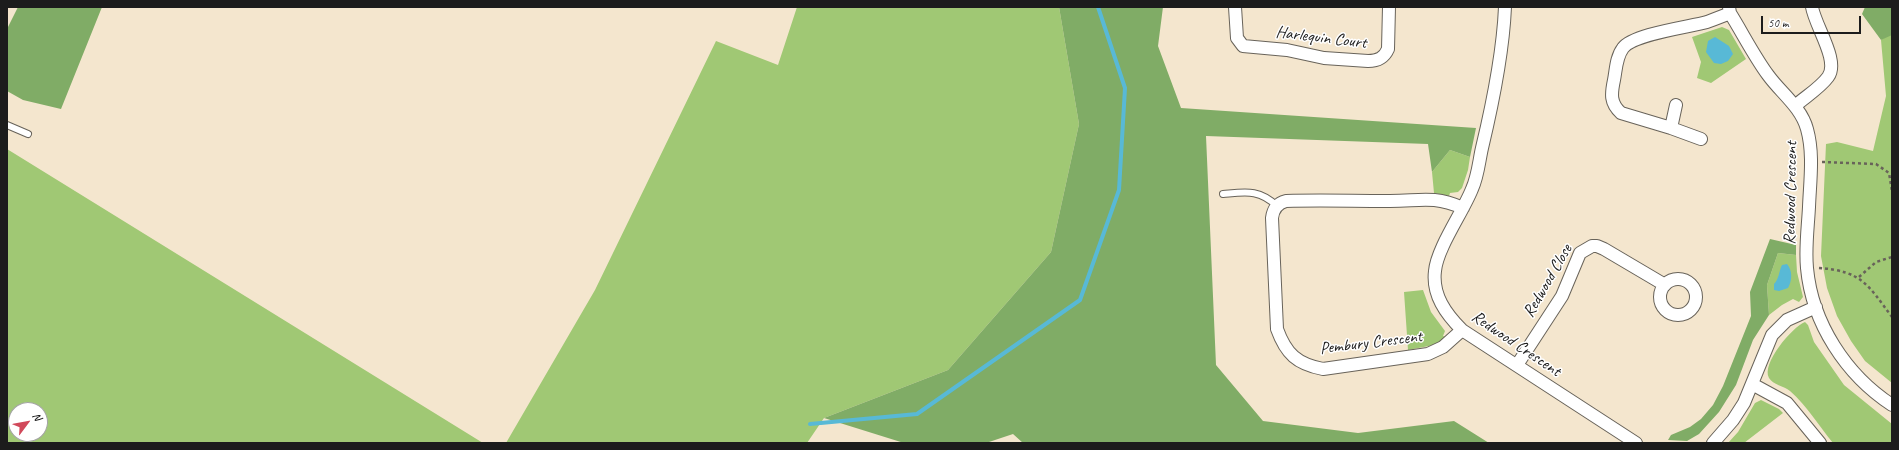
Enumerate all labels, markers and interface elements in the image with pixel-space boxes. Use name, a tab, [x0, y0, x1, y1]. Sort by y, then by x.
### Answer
scale bar	[1763, 8, 1863, 34]
text: 50 m	[1768, 15, 1788, 31]
street label: Harlequin Court	[1274, 22, 1368, 54]
street label: Redwood Crescent	[1780, 141, 1802, 245]
street label: Redwood Close	[1519, 241, 1577, 321]
street label: Redwood Crescent	[1467, 307, 1565, 381]
street label: Pembury Crescent	[1319, 327, 1423, 359]
north arrow	[8, 402, 48, 442]
text: N	[30, 410, 45, 423]

